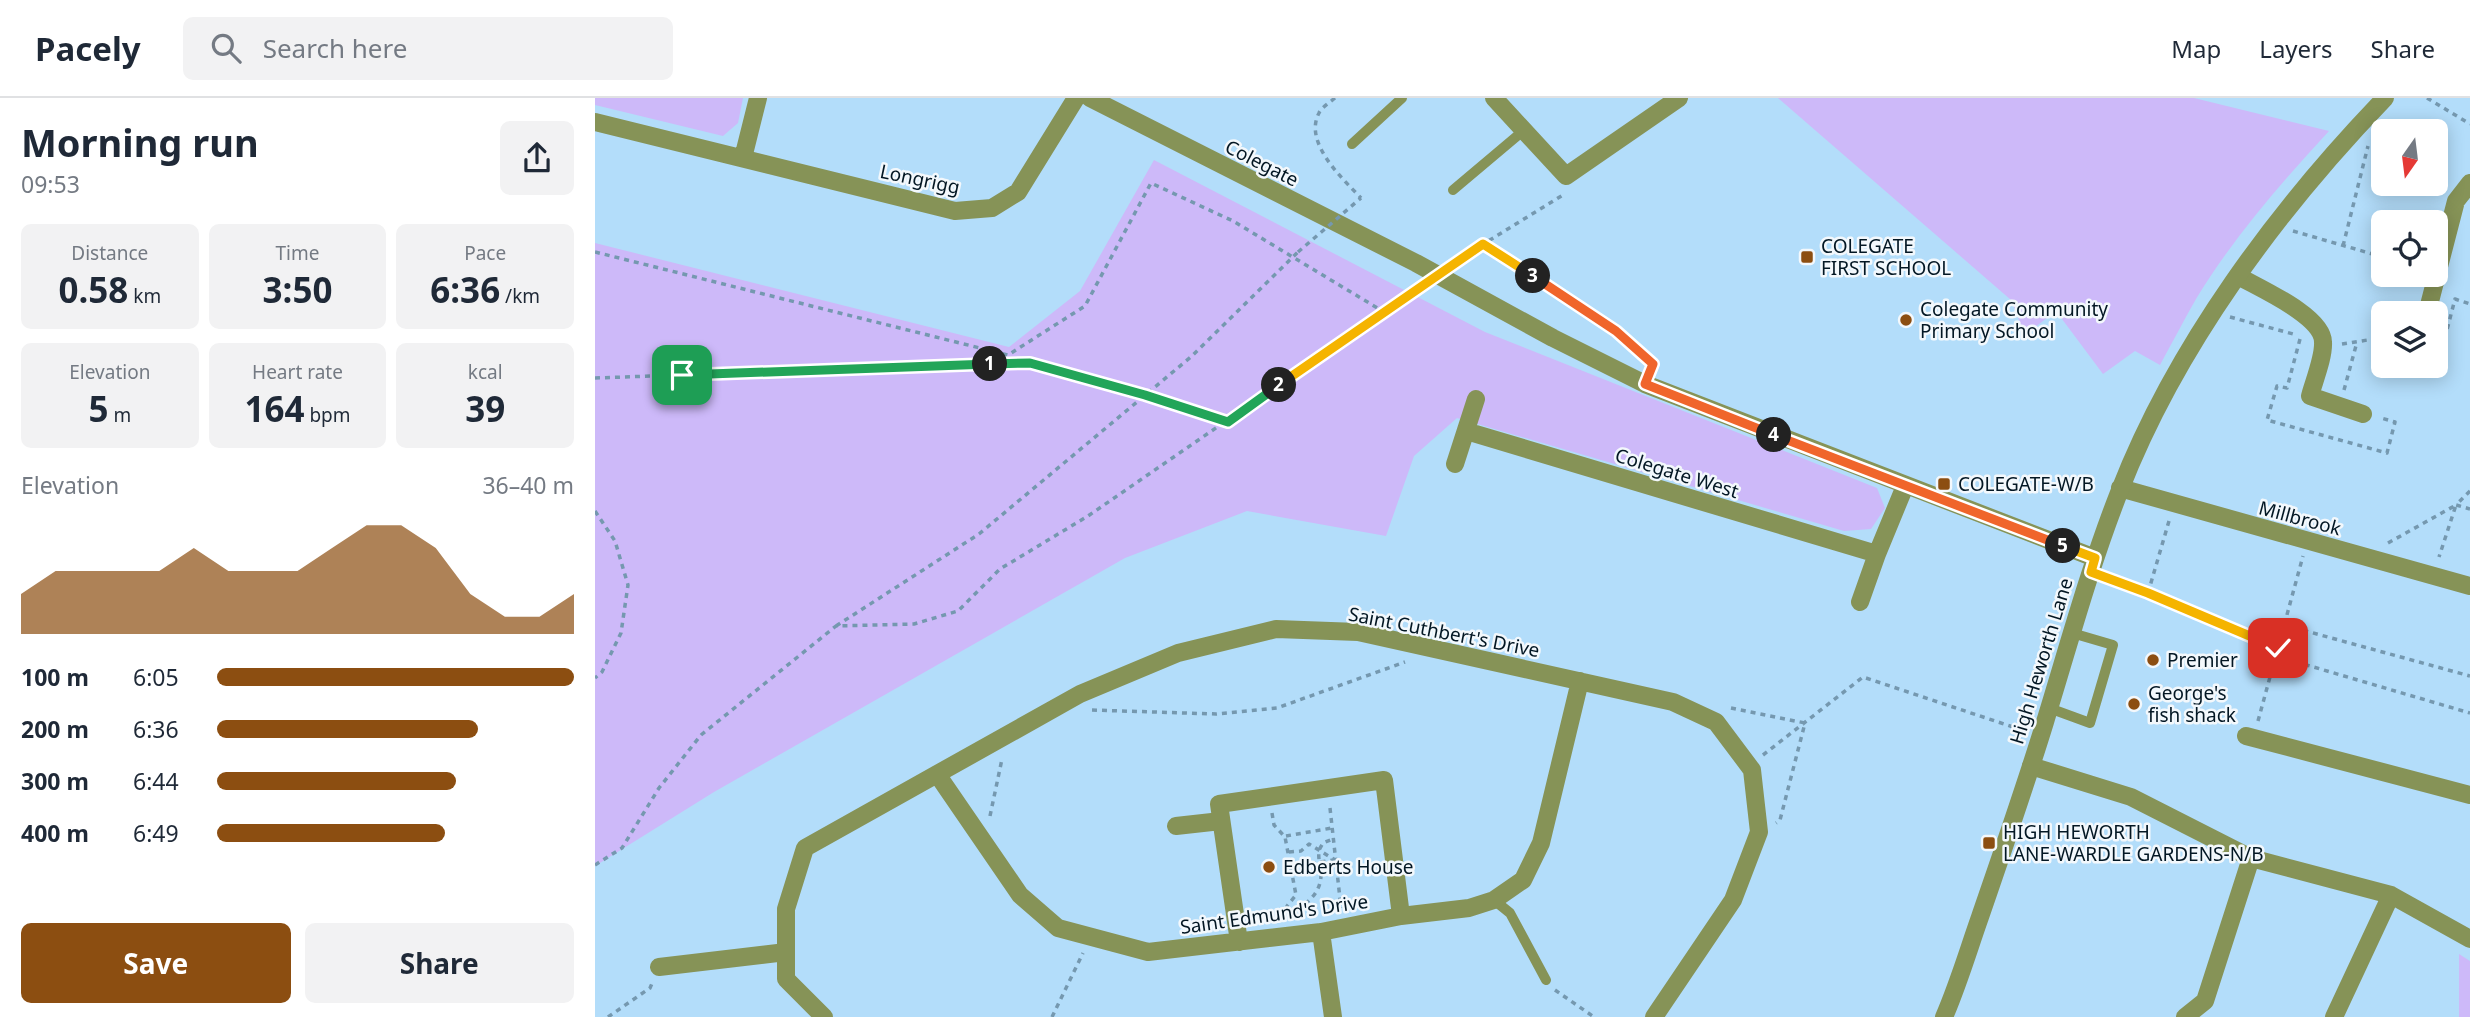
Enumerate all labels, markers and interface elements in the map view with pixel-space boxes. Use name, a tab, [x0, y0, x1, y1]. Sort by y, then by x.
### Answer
search box	[183, 17, 673, 80]
text: Pacely	[35, 26, 141, 71]
icon: search	[207, 29, 245, 67]
text: Search here	[263, 30, 407, 66]
text: Map	[2171, 32, 2221, 65]
text: Layers	[2259, 32, 2333, 65]
text: Share	[2371, 32, 2435, 65]
text: Morning run	[21, 116, 259, 168]
north arrow	[2371, 119, 2448, 196]
map controls	[2371, 119, 2448, 378]
button: share	[500, 121, 574, 195]
street label: Colegate	[1221, 133, 1303, 193]
street label: Longrigg	[878, 158, 962, 200]
text: 09:53	[21, 168, 80, 200]
button: locate	[2371, 210, 2448, 287]
place label: COLEGATE FIRST SCHOOL	[1821, 233, 1951, 281]
text: Distance	[71, 240, 148, 266]
text: Time	[276, 240, 319, 266]
text: Pace	[464, 240, 506, 266]
marker: COLEGATE FIRST SCHOOL	[1799, 249, 1815, 265]
pin: 3	[1515, 258, 1551, 294]
text: 3	[1527, 262, 1538, 288]
text: 0.58	[58, 266, 128, 313]
text: 3:50	[263, 266, 332, 313]
text: 6:36	[430, 266, 500, 313]
text: km	[128, 283, 161, 309]
text: /km	[500, 283, 540, 309]
place label: Colegate Community Primary School	[1920, 296, 2108, 344]
button: layers	[2371, 301, 2448, 378]
marker: Colegate Community Primary School	[1898, 312, 1914, 328]
pin	[652, 345, 712, 405]
pin: 1	[973, 346, 1007, 382]
text: 1	[984, 350, 995, 376]
icon: arrive	[663, 356, 701, 394]
text: Elevation	[69, 359, 150, 385]
text: Heart rate	[252, 359, 343, 385]
text: kcal	[468, 359, 503, 385]
pin: 2	[1261, 368, 1297, 402]
text: 2	[1273, 371, 1284, 397]
text: 5	[88, 385, 108, 432]
text: 164	[244, 385, 304, 432]
text: 39	[465, 385, 505, 432]
text: m	[108, 402, 131, 428]
text: bpm	[304, 402, 351, 428]
pin: 4	[1757, 418, 1791, 452]
text: 4	[1768, 421, 1779, 447]
street label: Colegate West	[1612, 442, 1742, 504]
text: Elevation	[21, 469, 119, 501]
text: 36–40 m	[482, 469, 574, 501]
place label: COLEGATE-W/B	[1958, 471, 2094, 497]
marker: COLEGATE-W/B	[1936, 476, 1952, 492]
street label: Millbrook	[2256, 495, 2344, 541]
pin: 5	[2045, 528, 2081, 564]
text: 5	[2057, 532, 2068, 558]
street label: High Heworth Lane	[2003, 575, 2079, 747]
street label: Saint Cuthbert's Drive	[1346, 601, 1542, 663]
pin	[2248, 618, 2308, 678]
icon: check	[2259, 629, 2297, 667]
place label: Premier	[2167, 647, 2238, 673]
marker: Premier	[2145, 652, 2161, 668]
text: 100 m	[21, 661, 89, 693]
text: 6:05	[133, 661, 179, 693]
place label: George's fish shack	[2148, 680, 2236, 728]
marker: George's fish shack	[2126, 696, 2142, 712]
text: 200 m	[21, 713, 89, 745]
text: 6:36	[133, 713, 179, 745]
text: 300 m	[21, 765, 89, 797]
text: 6:44	[133, 765, 179, 797]
text: 400 m	[21, 817, 89, 849]
text: 6:49	[133, 817, 179, 849]
place label: HIGH HEWORTH LANE-WARDLE GARDENS-N/B	[2003, 819, 2264, 867]
marker: HIGH HEWORTH LANE-WARDLE GARDENS-N/B	[1981, 835, 1997, 851]
place label: Edberts House	[1283, 854, 1414, 880]
marker: Edberts House	[1261, 859, 1277, 875]
street label: Saint Edmund's Drive	[1178, 888, 1370, 940]
button: Save	[21, 923, 291, 1003]
button: Share	[305, 923, 574, 1003]

